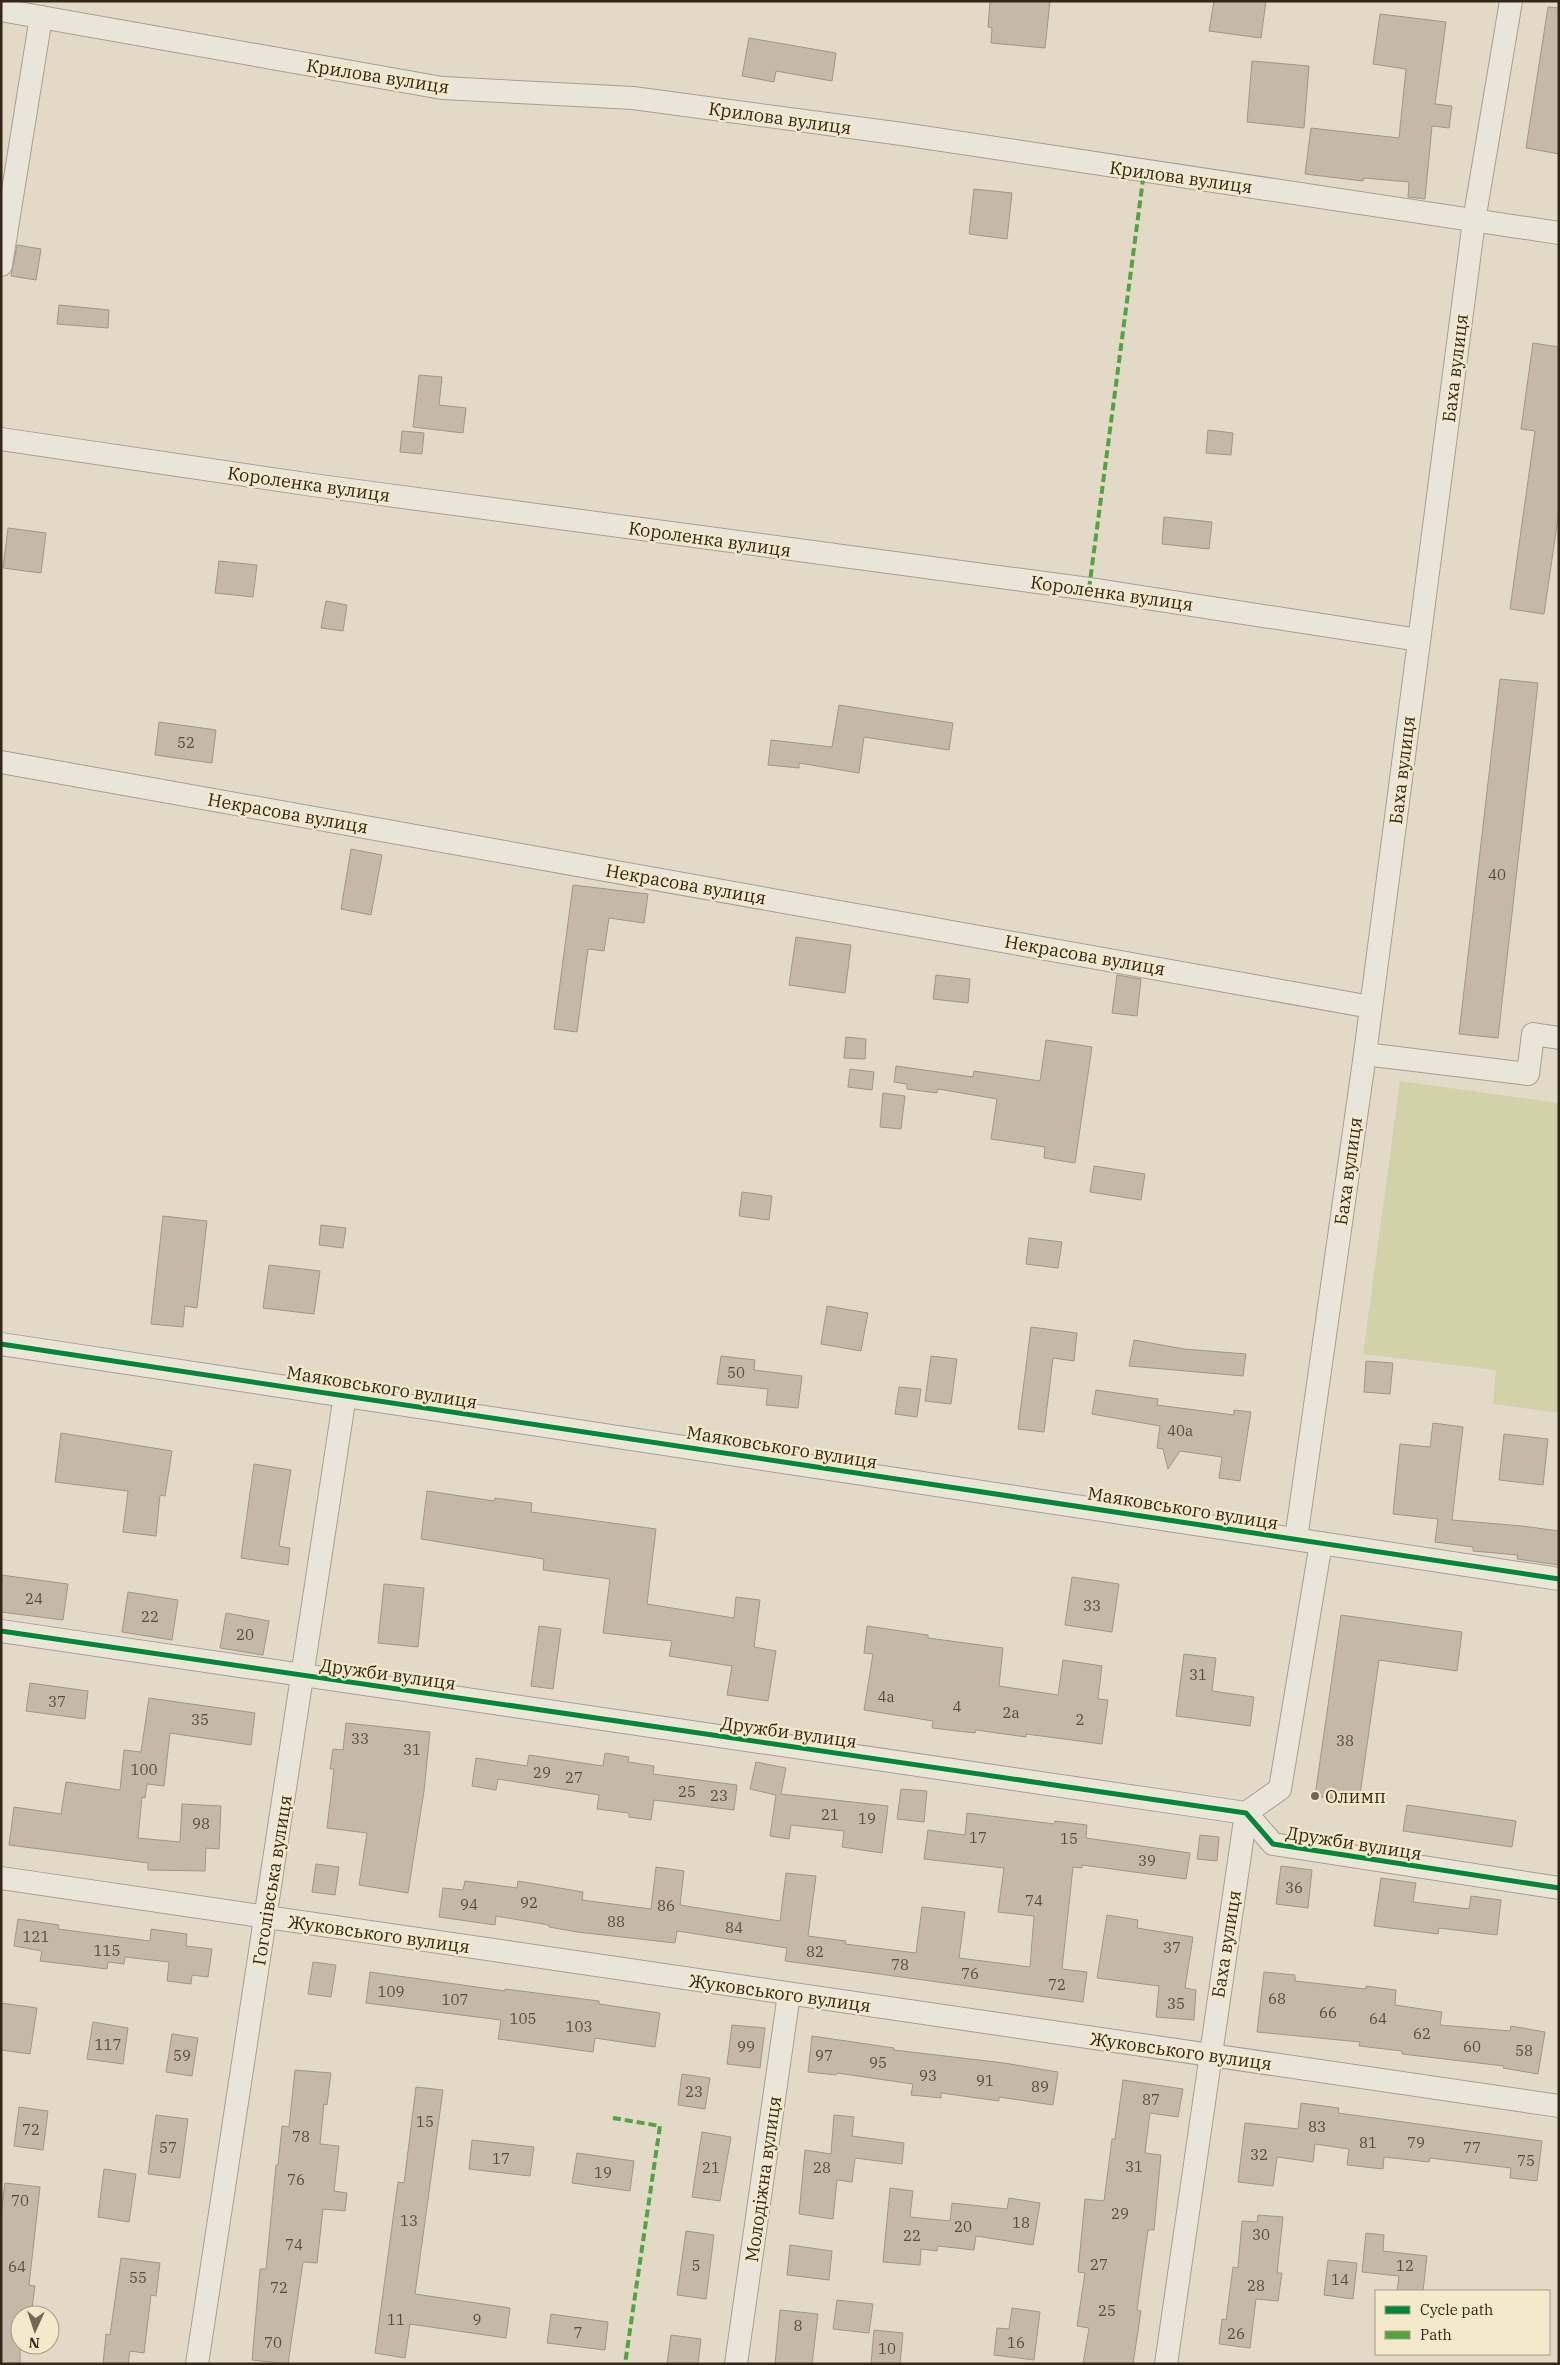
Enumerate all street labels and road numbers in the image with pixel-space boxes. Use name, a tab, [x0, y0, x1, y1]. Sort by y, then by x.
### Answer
street label: Крилова вулиця	[305, 53, 451, 99]
street label: Крилова вулиця	[707, 97, 853, 139]
street label: Крилова вулиця	[1108, 156, 1254, 198]
street label: Баха вулиця	[1437, 312, 1473, 424]
street label: Короленка вулиця	[226, 461, 392, 507]
street label: Короленка вулиця	[627, 516, 793, 562]
street label: Короленка вулиця	[1029, 570, 1195, 616]
street label: Баха вулиця	[1384, 714, 1420, 826]
street label: Некрасова вулиця	[206, 788, 370, 838]
street label: Некрасова вулиця	[604, 859, 768, 909]
street label: Некрасова вулиця	[1003, 930, 1167, 980]
street label: Баха вулиця	[1329, 1115, 1367, 1227]
street label: Маяковського вулиця	[285, 1361, 479, 1413]
street label: Маяковського вулиця	[685, 1421, 879, 1473]
street label: Маяковського вулиця	[1086, 1482, 1280, 1534]
street label: Дружби вулиця	[319, 1653, 457, 1695]
street label: Дружби вулиця	[720, 1711, 858, 1753]
street label: Гоголівська вулиця	[247, 1793, 297, 1967]
street label: Дружби вулиця	[1285, 1821, 1423, 1865]
street label: Баха вулиця	[1206, 1888, 1246, 2000]
street label: Жуковського вулиця	[286, 1910, 472, 1958]
street label: Жуковського вулиця	[687, 1969, 873, 2017]
street label: Жуковського вулиця	[1088, 2027, 1274, 2075]
street label: Молодіжна вулиця	[740, 2095, 786, 2263]

